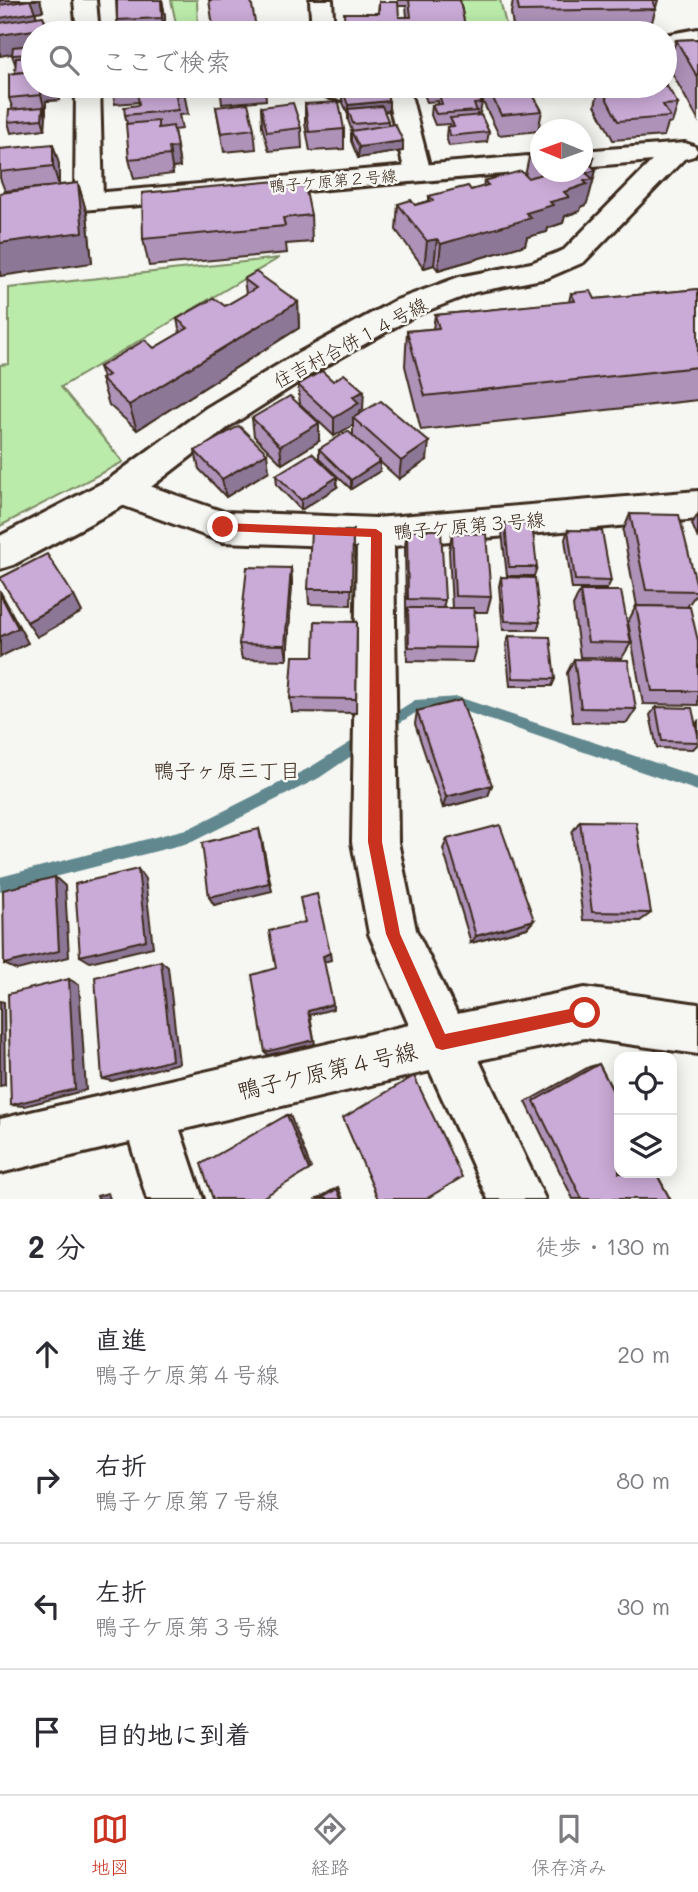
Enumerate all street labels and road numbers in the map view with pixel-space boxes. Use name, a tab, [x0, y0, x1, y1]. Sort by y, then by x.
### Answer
street label: 鴨子ケ原第２号線	[268, 164, 398, 196]
street label: 住吉村合併１４号線	[269, 291, 431, 393]
street label: 鴨子ケ原第３号線	[392, 506, 546, 544]
street label: 鴨子ケ原第４号線	[234, 1035, 420, 1105]

